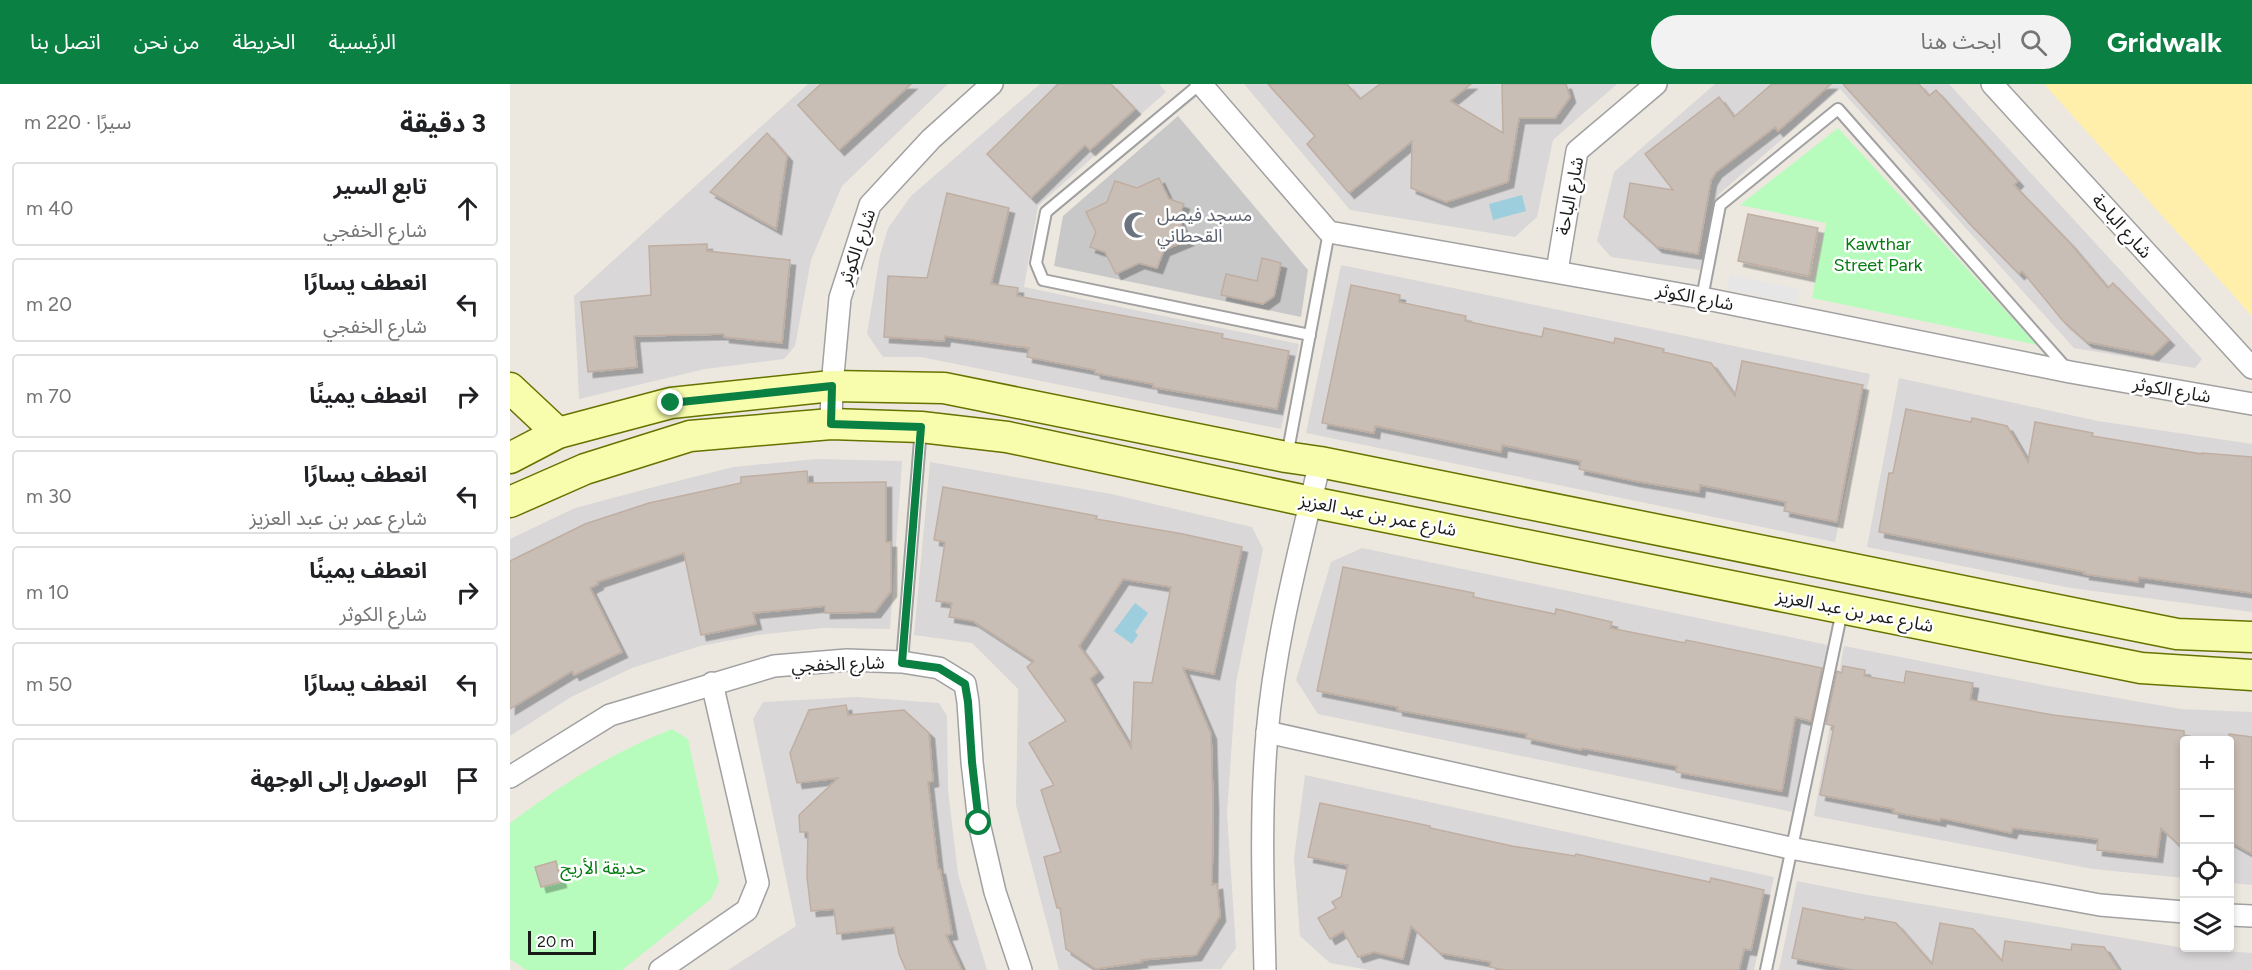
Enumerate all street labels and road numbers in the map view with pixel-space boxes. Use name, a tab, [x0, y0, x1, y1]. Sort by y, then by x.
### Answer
street label: شارع الباحة	[1552, 155, 1591, 238]
street label: شارع الباحة	[2085, 189, 2157, 265]
street label: شارع الكوثر	[833, 206, 883, 290]
street label: شارع الكوثر	[1653, 279, 1736, 318]
street label: شارع الكوثر	[2130, 372, 2213, 411]
street label: شارع عمر بن عبد العزيز	[1296, 489, 1458, 544]
street label: شارع عمر بن عبد العزيز	[1773, 585, 1935, 640]
street label: شارع الخفجي	[791, 651, 885, 680]

